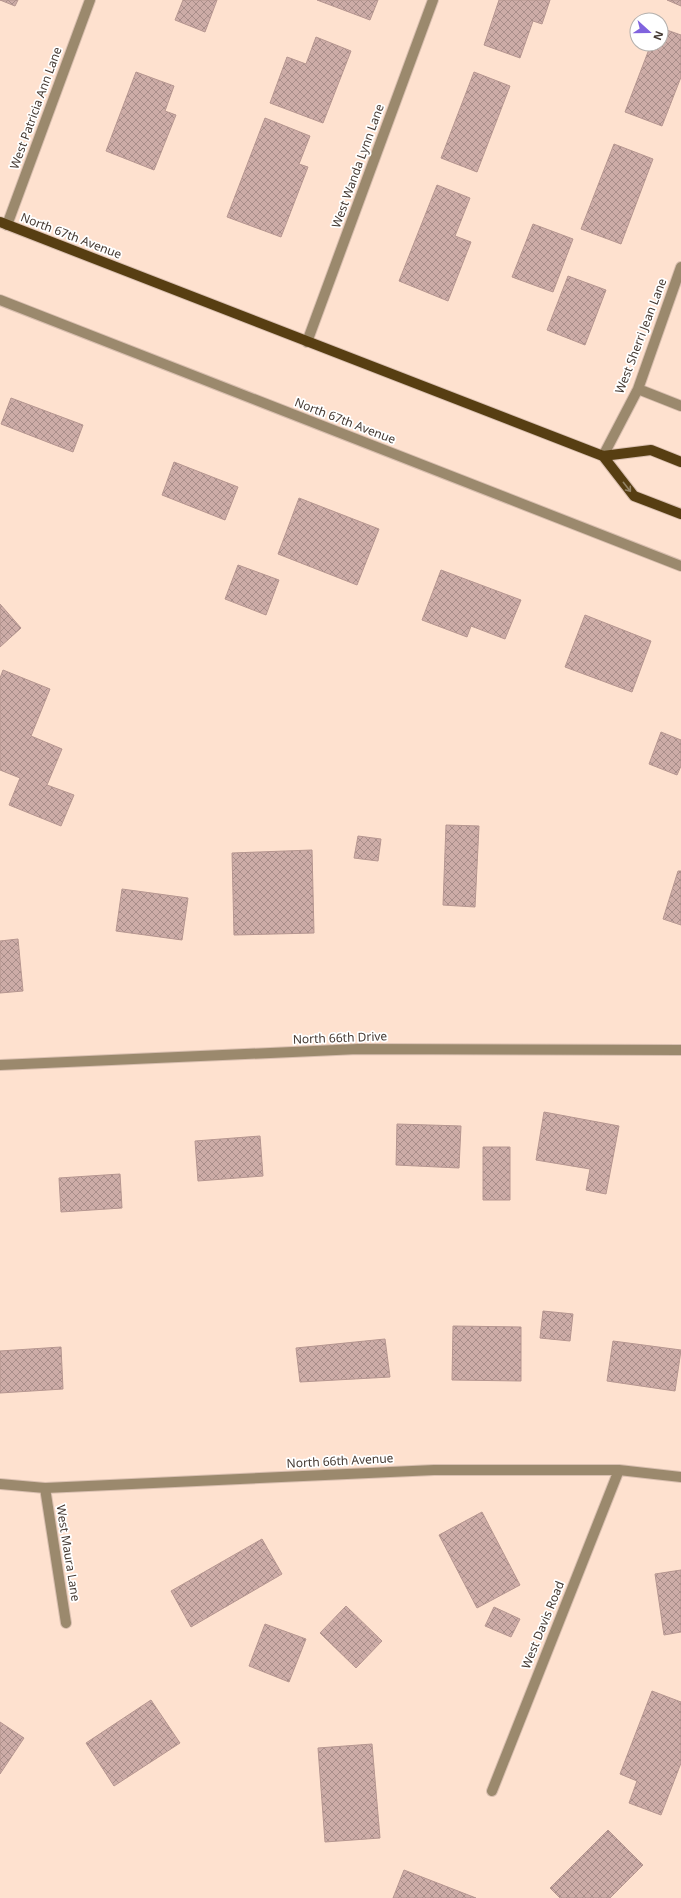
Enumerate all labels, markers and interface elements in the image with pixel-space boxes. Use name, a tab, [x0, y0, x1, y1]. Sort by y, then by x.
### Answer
north arrow	[629, 12, 669, 52]
text: N	[650, 29, 667, 43]
street label: West Patricia Ann Lane	[6, 44, 66, 171]
street label: West Wanda Lynn Lane	[327, 101, 388, 230]
street label: North 67th Avenue	[18, 208, 124, 263]
street label: West Sherri Jean Lane	[611, 275, 670, 396]
street label: North 67th Avenue	[292, 393, 398, 448]
one-way arrow	[623, 481, 631, 492]
street label: North 66th Drive	[292, 1027, 388, 1048]
street label: North 66th Avenue	[286, 1449, 394, 1472]
street label: West Maura Lane	[52, 1503, 85, 1603]
street label: West Davis Road	[517, 1578, 568, 1671]

